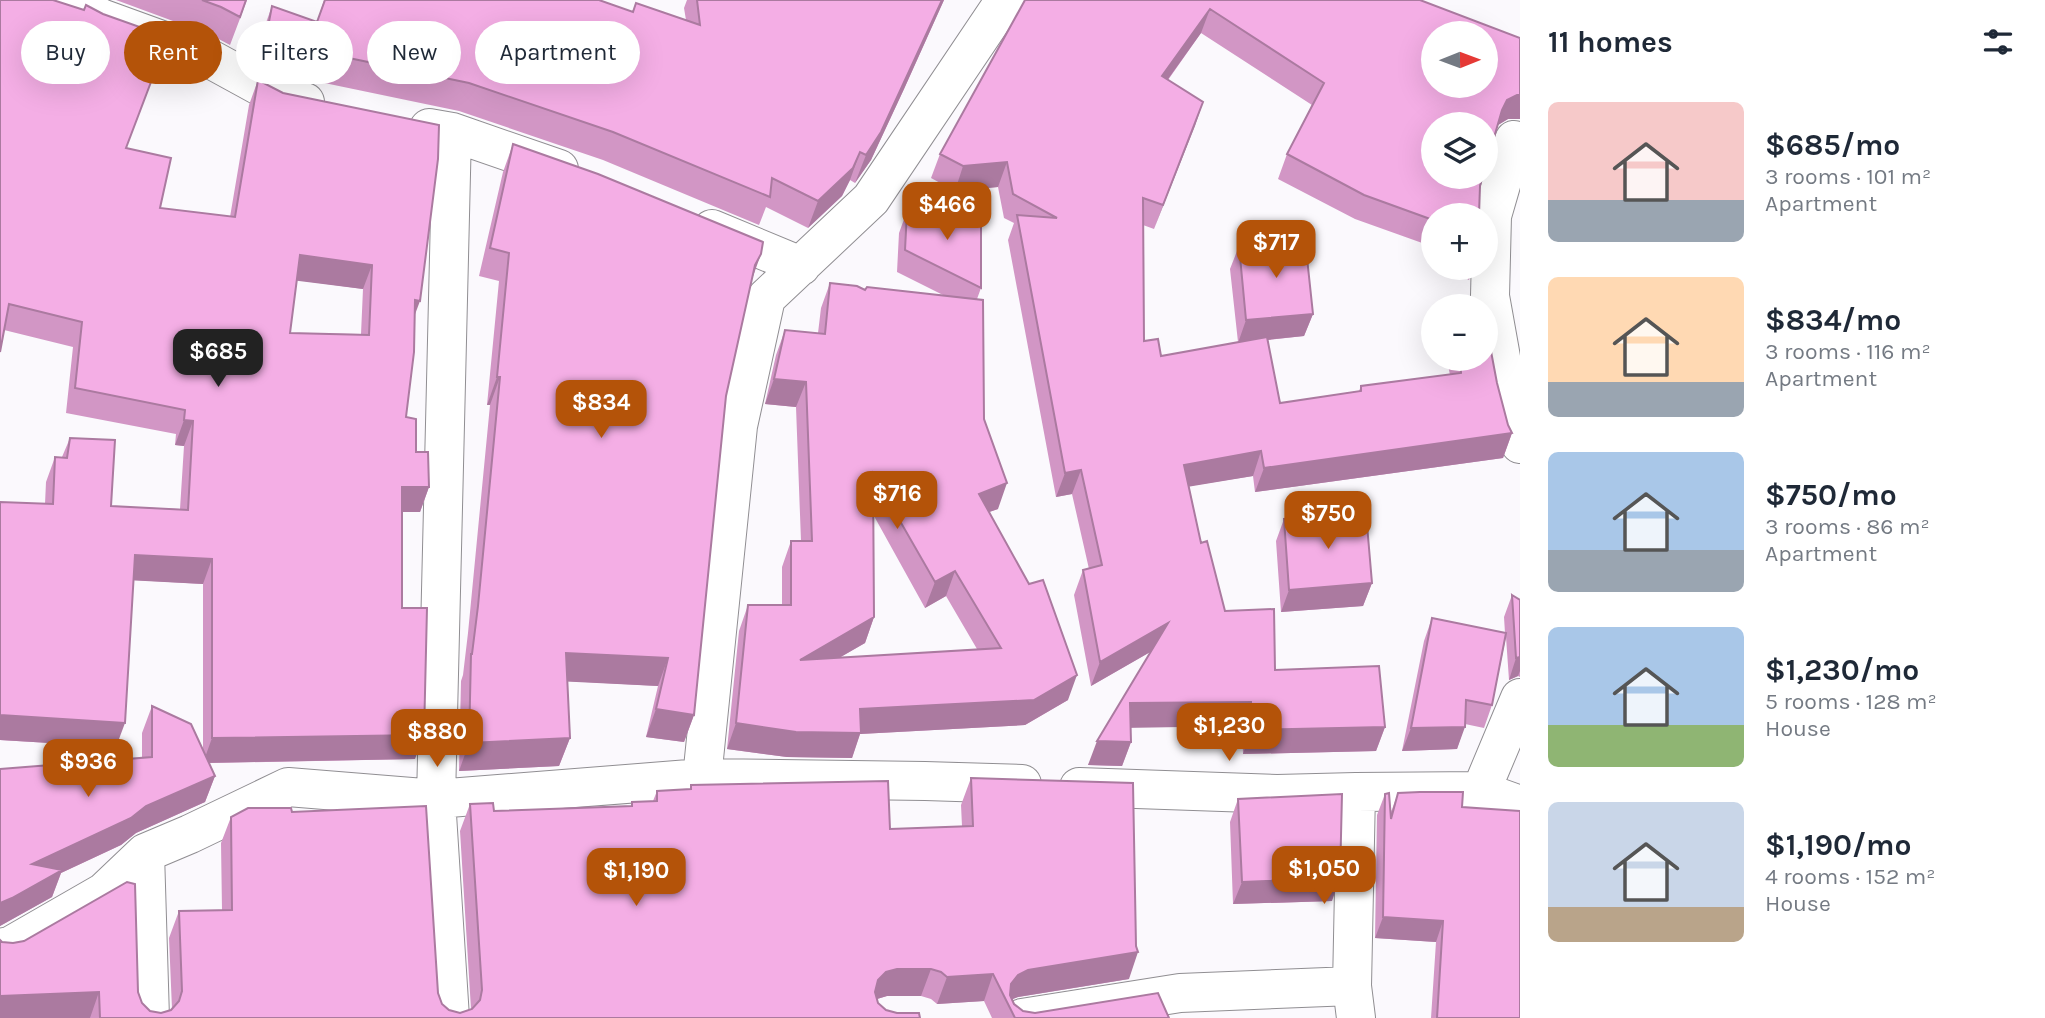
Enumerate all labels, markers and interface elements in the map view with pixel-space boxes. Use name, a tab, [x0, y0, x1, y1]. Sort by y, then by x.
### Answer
chip: Buy	[21, 21, 110, 84]
chip: Rent	[124, 21, 222, 84]
chip: Filters	[236, 21, 353, 84]
chip: New	[367, 21, 461, 84]
chip: Apartment	[475, 21, 640, 84]
north arrow	[1421, 21, 1498, 98]
map controls	[1421, 21, 1498, 371]
icon: filters	[1979, 23, 2017, 61]
text: 11 homes	[1548, 24, 1673, 60]
button: layers	[1421, 112, 1498, 189]
text: $685/mo	[1765, 127, 1900, 163]
icon: home	[1604, 130, 1688, 214]
text: 3 rooms · 101 m²	[1765, 163, 1931, 190]
pin: $466	[906, 182, 988, 242]
text: Apartment	[1765, 190, 1877, 217]
text: $466	[918, 191, 976, 218]
button: +	[1421, 203, 1498, 280]
pin: $717	[1235, 220, 1317, 280]
text: $717	[1253, 229, 1299, 256]
button: −	[1421, 294, 1498, 371]
text: $834/mo	[1765, 302, 1901, 338]
icon: home	[1604, 305, 1688, 389]
pin: $685	[177, 330, 259, 389]
text: $685	[189, 338, 247, 365]
text: 3 rooms · 116 m²	[1765, 338, 1931, 365]
text: Apartment	[1765, 365, 1877, 392]
pin: $834	[560, 380, 642, 440]
text: $834	[572, 389, 630, 416]
pin: $716	[856, 472, 938, 531]
text: $750/mo	[1765, 477, 1897, 513]
text: $716	[872, 480, 922, 507]
icon: home	[1604, 480, 1688, 564]
pin: $750	[1287, 491, 1369, 551]
text: $750	[1300, 500, 1356, 527]
text: 3 rooms · 86 m²	[1765, 513, 1930, 540]
text: Apartment	[1765, 540, 1877, 567]
text: $1,230/mo	[1765, 652, 1919, 688]
icon: home	[1604, 655, 1688, 739]
text: 5 rooms · 128 m²	[1765, 688, 1937, 715]
pin: $1,230	[1172, 704, 1286, 763]
pin: $880	[396, 710, 478, 769]
text: $1,230	[1193, 712, 1265, 739]
text: House	[1765, 715, 1831, 742]
text: $880	[407, 718, 467, 745]
pin: $936	[47, 740, 129, 799]
text: $936	[59, 748, 117, 775]
text: $1,190/mo	[1765, 827, 1912, 863]
icon: home	[1604, 830, 1688, 914]
pin: $1,050	[1267, 846, 1381, 906]
pin: $1,190	[579, 848, 693, 908]
text: $1,050	[1288, 855, 1360, 882]
text: $1,190	[603, 857, 669, 884]
text: 4 rooms · 152 m²	[1765, 863, 1936, 890]
text: House	[1765, 890, 1831, 917]

